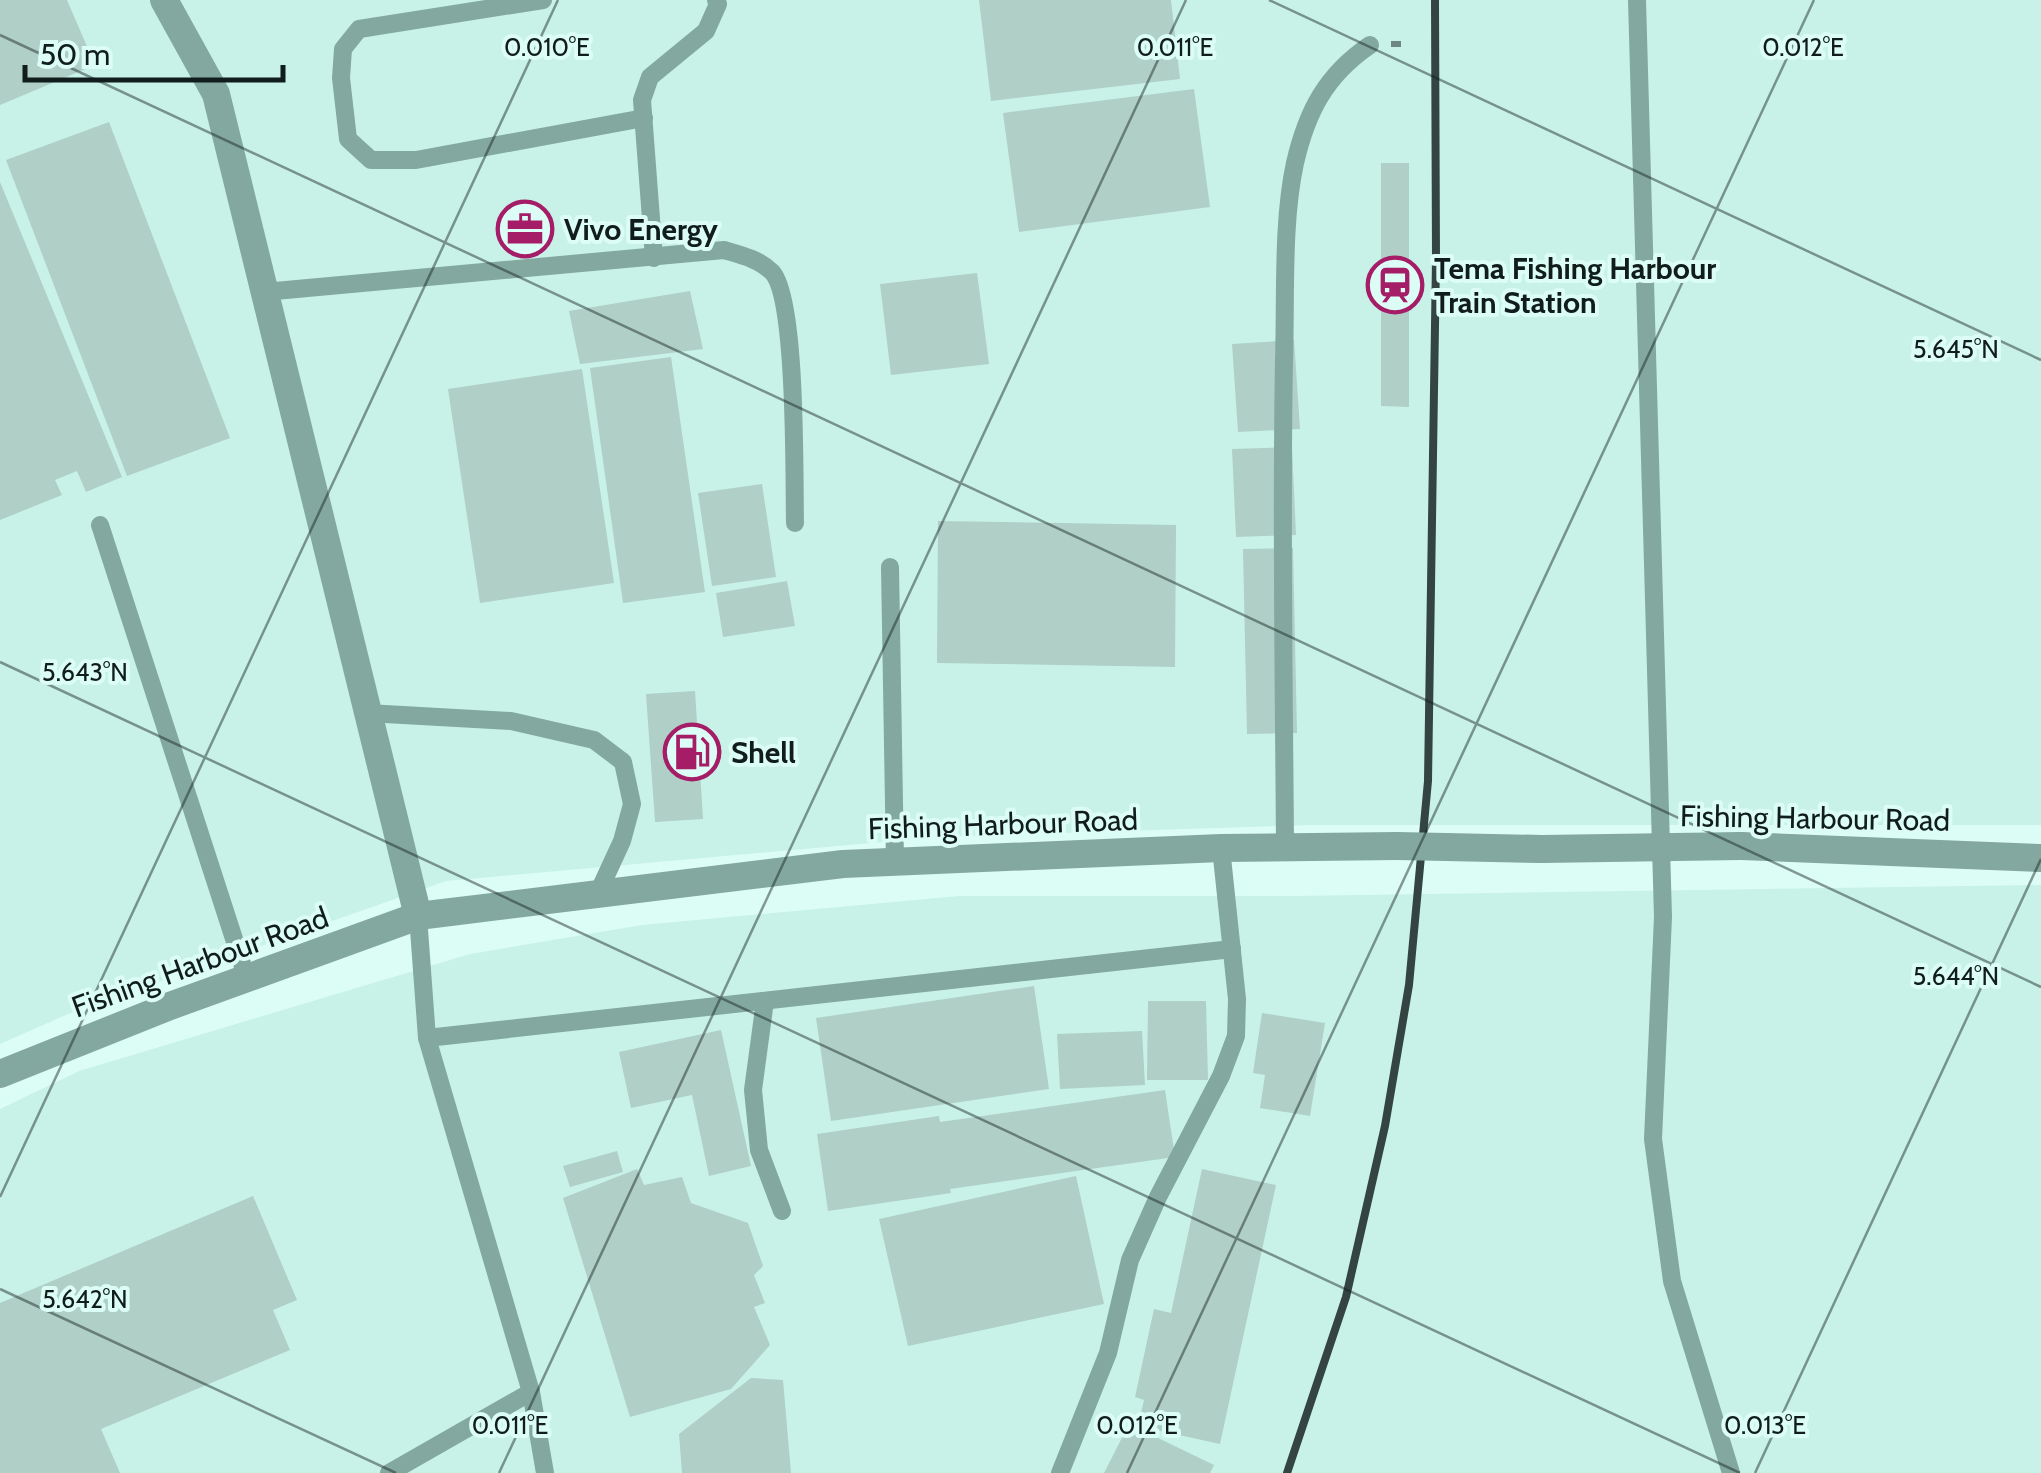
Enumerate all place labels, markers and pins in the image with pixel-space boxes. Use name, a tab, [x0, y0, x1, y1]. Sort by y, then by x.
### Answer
office icon: Vivo Energy	[495, 199, 555, 259]
place label: Vivo Energy	[564, 211, 719, 248]
place label: Tema Fishing Harbour Train Station	[1434, 250, 1716, 321]
station icon: Tema Fishing Harbour Train Station	[1365, 255, 1425, 315]
fuel station icon: Shell	[662, 722, 722, 782]
place label: Shell	[731, 734, 796, 771]

